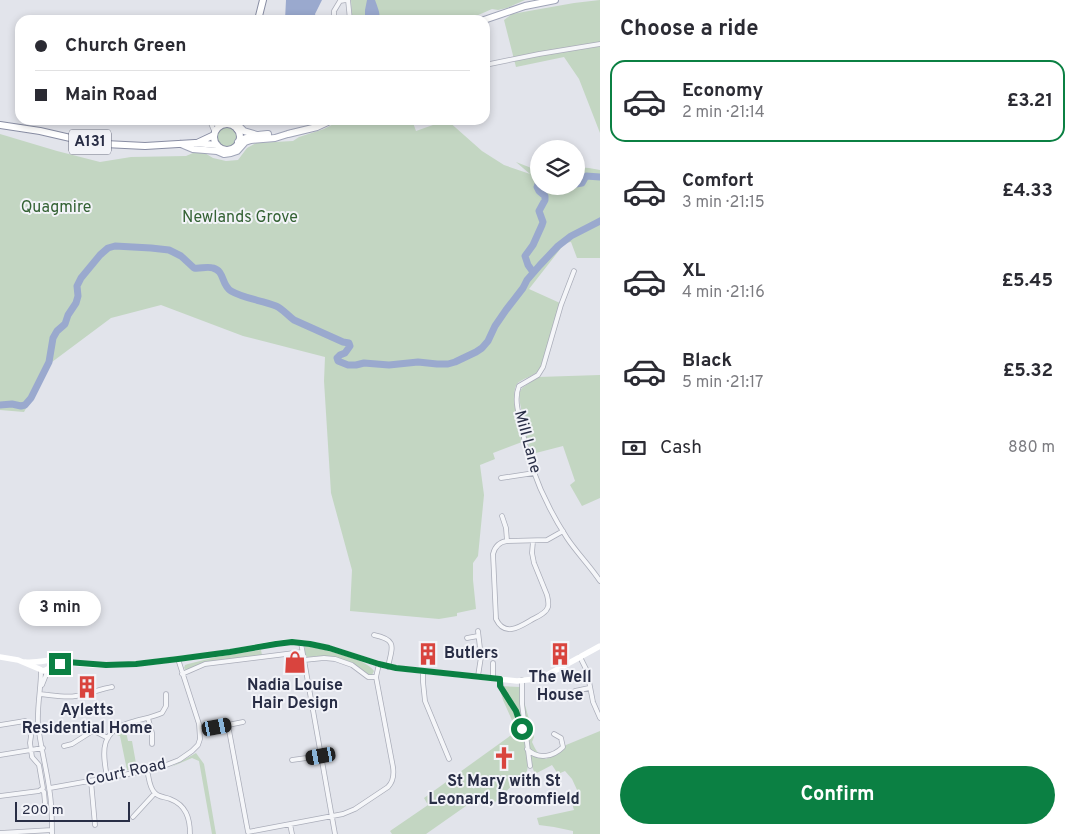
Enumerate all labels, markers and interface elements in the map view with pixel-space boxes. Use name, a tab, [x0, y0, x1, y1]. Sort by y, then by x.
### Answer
text: Choose a ride	[620, 16, 758, 43]
text: Church Green	[65, 34, 187, 58]
icon: car	[622, 79, 667, 124]
text: Economy	[682, 79, 763, 103]
text: Main Road	[65, 83, 157, 107]
text: £3.21	[1007, 89, 1053, 113]
text: 2 min · 21:14	[682, 103, 765, 123]
road number: A131	[69, 130, 111, 154]
map controls	[530, 140, 585, 195]
button: layers	[530, 140, 585, 195]
icon: car	[622, 169, 667, 214]
text: Comfort	[682, 169, 754, 193]
text: £4.33	[1002, 179, 1053, 203]
text: 3 min · 21:15	[682, 193, 765, 213]
park label: Quagmire	[21, 198, 91, 218]
park label: Newlands Grove	[182, 208, 298, 228]
icon: car	[622, 259, 667, 304]
text: XL	[682, 259, 705, 283]
text: £5.45	[1001, 269, 1053, 293]
text: 4 min · 21:16	[682, 283, 765, 303]
icon: car	[622, 349, 667, 394]
text: Black	[682, 349, 732, 373]
text: £5.32	[1003, 359, 1053, 383]
text: 5 min · 21:17	[682, 373, 763, 393]
street label: Mill Lane	[509, 408, 545, 476]
icon: cash	[620, 434, 648, 462]
text: Cash	[660, 436, 702, 460]
text: 880 m	[1008, 438, 1055, 458]
callout: 3 min	[19, 592, 101, 626]
text: 3 min	[39, 598, 81, 618]
building icon: Butlers	[415, 641, 441, 667]
building icon: The Well House	[547, 641, 573, 667]
place label: Butlers	[444, 644, 499, 664]
shop icon: Nadia Louise Hair Design	[282, 649, 308, 675]
route end	[49, 653, 71, 675]
place label: The Well House	[528, 668, 592, 706]
building icon: Ayletts Residential Home	[74, 674, 100, 700]
place label: Nadia Louise Hair Design	[247, 676, 343, 714]
place label: Ayletts Residential Home	[22, 701, 152, 739]
car	[200, 717, 233, 737]
route start	[511, 718, 533, 740]
church icon: St Mary with St Leonard, Broomfield	[491, 745, 517, 771]
car	[304, 746, 337, 766]
street label: Court Road	[84, 755, 168, 791]
button: Confirm	[620, 766, 1055, 824]
place label: St Mary with St Leonard, Broomfield	[428, 772, 580, 810]
scale bar	[15, 799, 130, 822]
text: 200 m	[22, 802, 64, 819]

